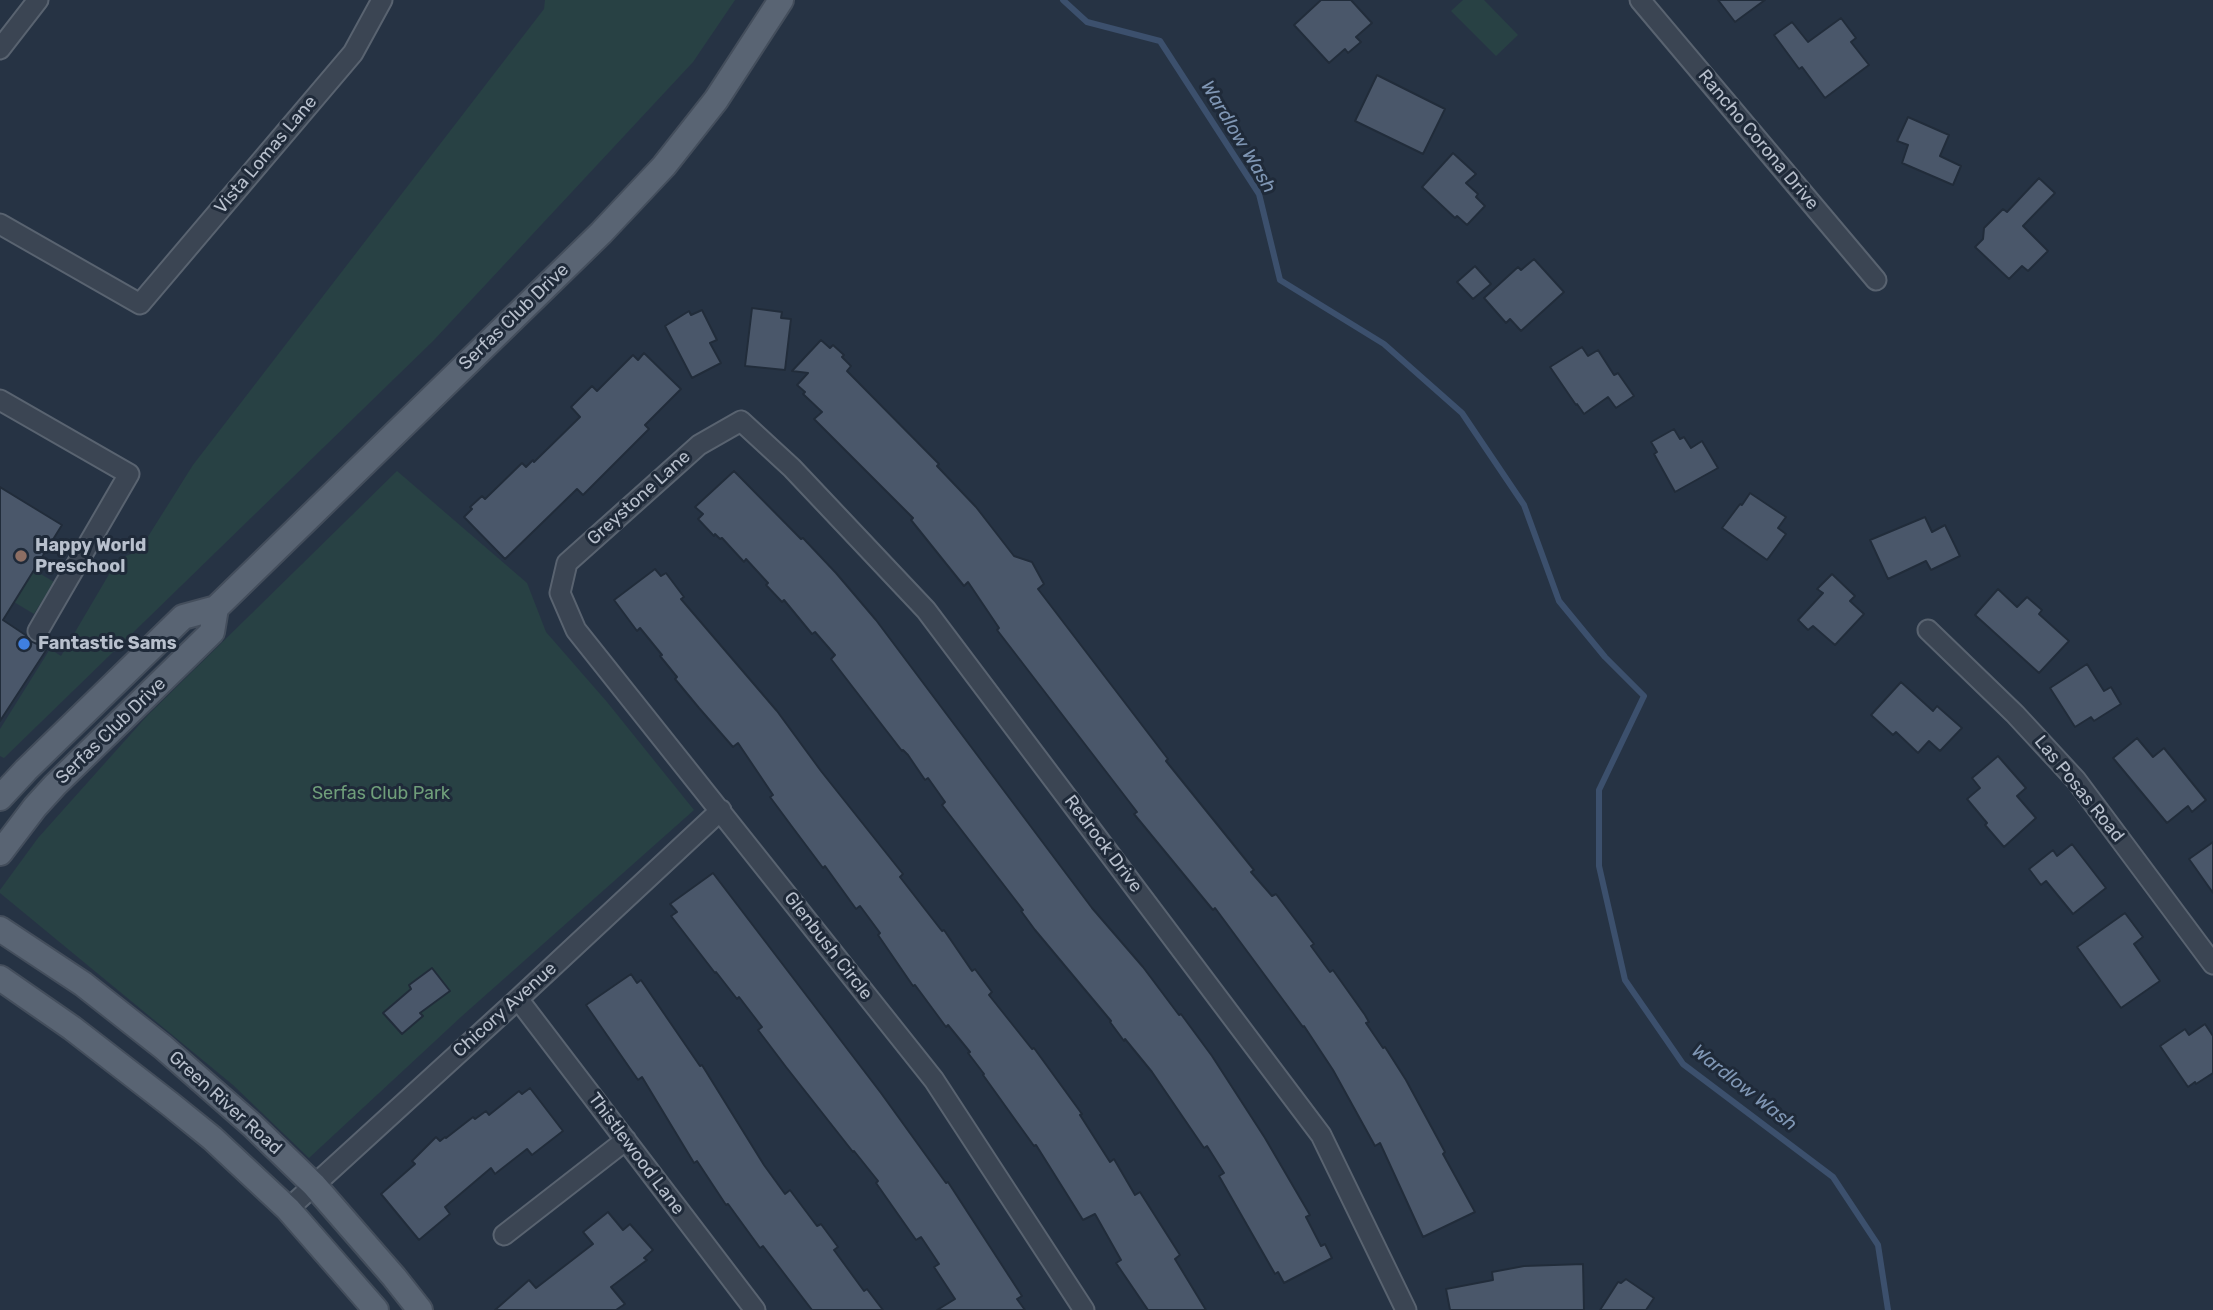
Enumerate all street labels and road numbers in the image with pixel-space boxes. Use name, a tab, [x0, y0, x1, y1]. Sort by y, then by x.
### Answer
street label: Rancho Corona Drive	[1693, 66, 1823, 214]
street label: Vista Lomas Lane	[210, 92, 322, 218]
street label: Serfas Club Drive	[455, 259, 573, 375]
street label: Greystone Lane	[583, 446, 695, 550]
street label: Serfas Club Drive	[52, 673, 170, 789]
street label: Las Posas Road	[2029, 731, 2129, 847]
street label: Redrock Drive	[1059, 791, 1147, 897]
street label: Glenbush Circle	[779, 888, 877, 1004]
street label: Chicory Avenue	[449, 958, 561, 1062]
street label: Green River Road	[164, 1047, 286, 1159]
street label: Thistlewood Lane	[583, 1089, 689, 1219]

